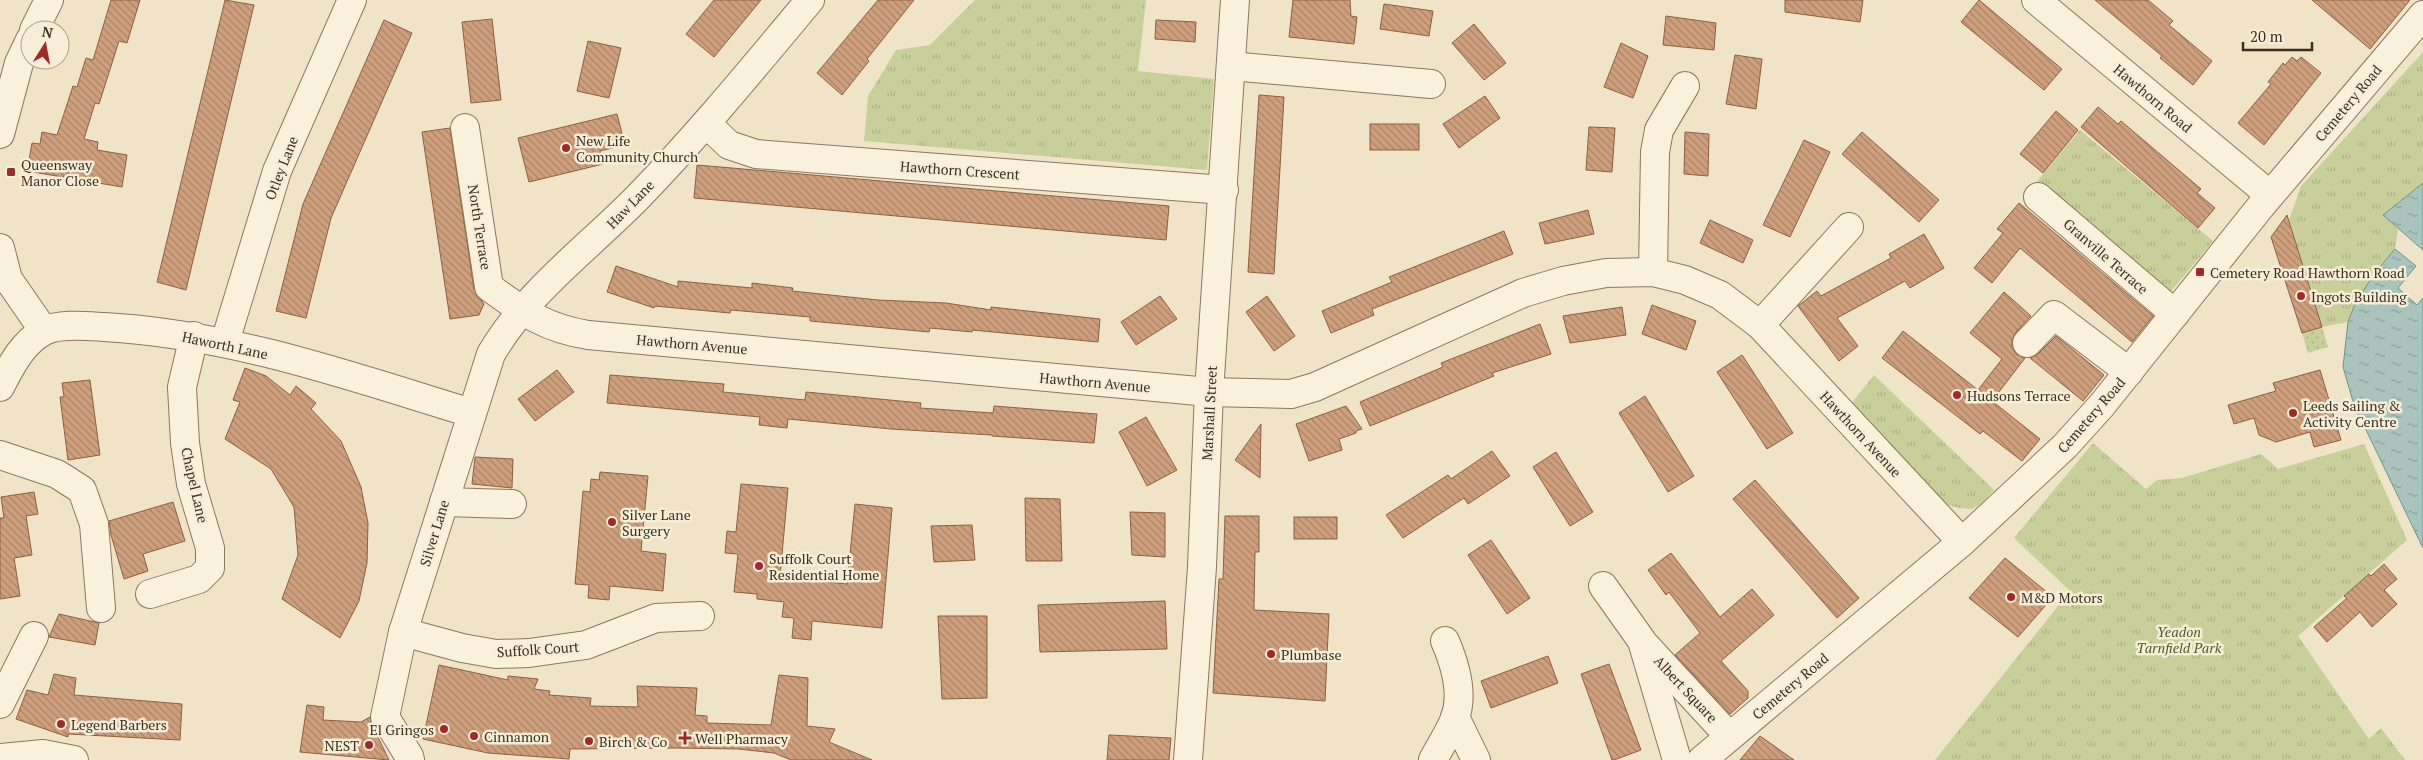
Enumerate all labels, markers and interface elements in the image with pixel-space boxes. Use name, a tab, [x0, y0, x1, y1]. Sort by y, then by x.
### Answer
north arrow	[20, 20, 70, 70]
scale bar	[2243, 20, 2312, 52]
text: N	[41, 21, 55, 42]
text: 20 m	[2250, 26, 2283, 46]
street label: Hawthorn Road	[2110, 60, 2196, 137]
street label: Cemetery Road	[2310, 61, 2386, 145]
place label: New Life Community Church	[576, 131, 698, 166]
street label: Otley Lane	[260, 133, 302, 203]
marker: New Life Community Church	[560, 142, 572, 154]
place label: Queensway Manor Close	[21, 155, 99, 190]
street label: Hawthorn Crescent	[899, 156, 1021, 184]
marker: Queensway Manor Close	[5, 166, 17, 178]
street label: Haw Lane	[602, 175, 658, 233]
street label: North Terrace	[464, 183, 496, 271]
street label: Granville Terrace	[2060, 214, 2152, 298]
place label: Cemetery Road Hawthorn Road	[2210, 263, 2405, 282]
marker: Cemetery Road Hawthorn Road	[2194, 266, 2206, 278]
place label: Ingots Building	[2311, 287, 2407, 306]
marker: Ingots Building	[2295, 290, 2307, 302]
street label: Haworth Lane	[180, 327, 270, 363]
street label: Hawthorn Avenue	[636, 330, 748, 358]
street label: Marshall Street	[1197, 364, 1221, 461]
street label: Hawthorn Avenue	[1039, 368, 1151, 396]
street label: Cemetery Road	[2053, 373, 2129, 457]
place label: Hudsons Terrace	[1967, 386, 2071, 405]
street label: Hawthorn Avenue	[1816, 387, 1906, 481]
marker: Hudsons Terrace	[1951, 389, 1963, 401]
place label: Leeds Sailing & Activity Centre	[2303, 396, 2400, 431]
marker: Leeds Sailing & Activity Centre	[2287, 407, 2299, 419]
street label: Chapel Lane	[177, 445, 213, 525]
street label: Silver Lane	[415, 497, 453, 569]
place label: Silver Lane Surgery	[622, 505, 691, 540]
marker: Silver Lane Surgery	[606, 516, 618, 528]
place label: Suffolk Court Residential Home	[769, 549, 879, 584]
marker: Suffolk Court Residential Home	[753, 560, 765, 572]
place label: M&D Motors	[2021, 588, 2103, 607]
marker: M&D Motors	[2005, 591, 2017, 603]
park label: Yeadon Tarnfield Park	[2137, 622, 2222, 657]
street label: Suffolk Court	[496, 637, 581, 661]
place label: Plumbase	[1281, 645, 1341, 664]
marker: Plumbase	[1265, 648, 1277, 660]
street label: Cemetery Road	[1748, 648, 1832, 724]
street label: Albert Square	[1650, 651, 1722, 727]
place label: Legend Barbers	[71, 715, 167, 734]
marker: Legend Barbers	[55, 718, 67, 730]
place label: El Gringos	[370, 720, 434, 739]
marker: El Gringos	[438, 723, 450, 735]
place label: Cinnamon	[484, 727, 550, 746]
place label: Well Pharmacy	[695, 729, 789, 748]
marker: Cinnamon	[468, 730, 480, 742]
place label: Birch & Co	[599, 732, 668, 751]
marker: Well Pharmacy	[679, 732, 691, 744]
marker: Birch & Co	[583, 735, 595, 747]
place label: NEST	[324, 736, 359, 755]
marker: NEST	[363, 739, 375, 751]

